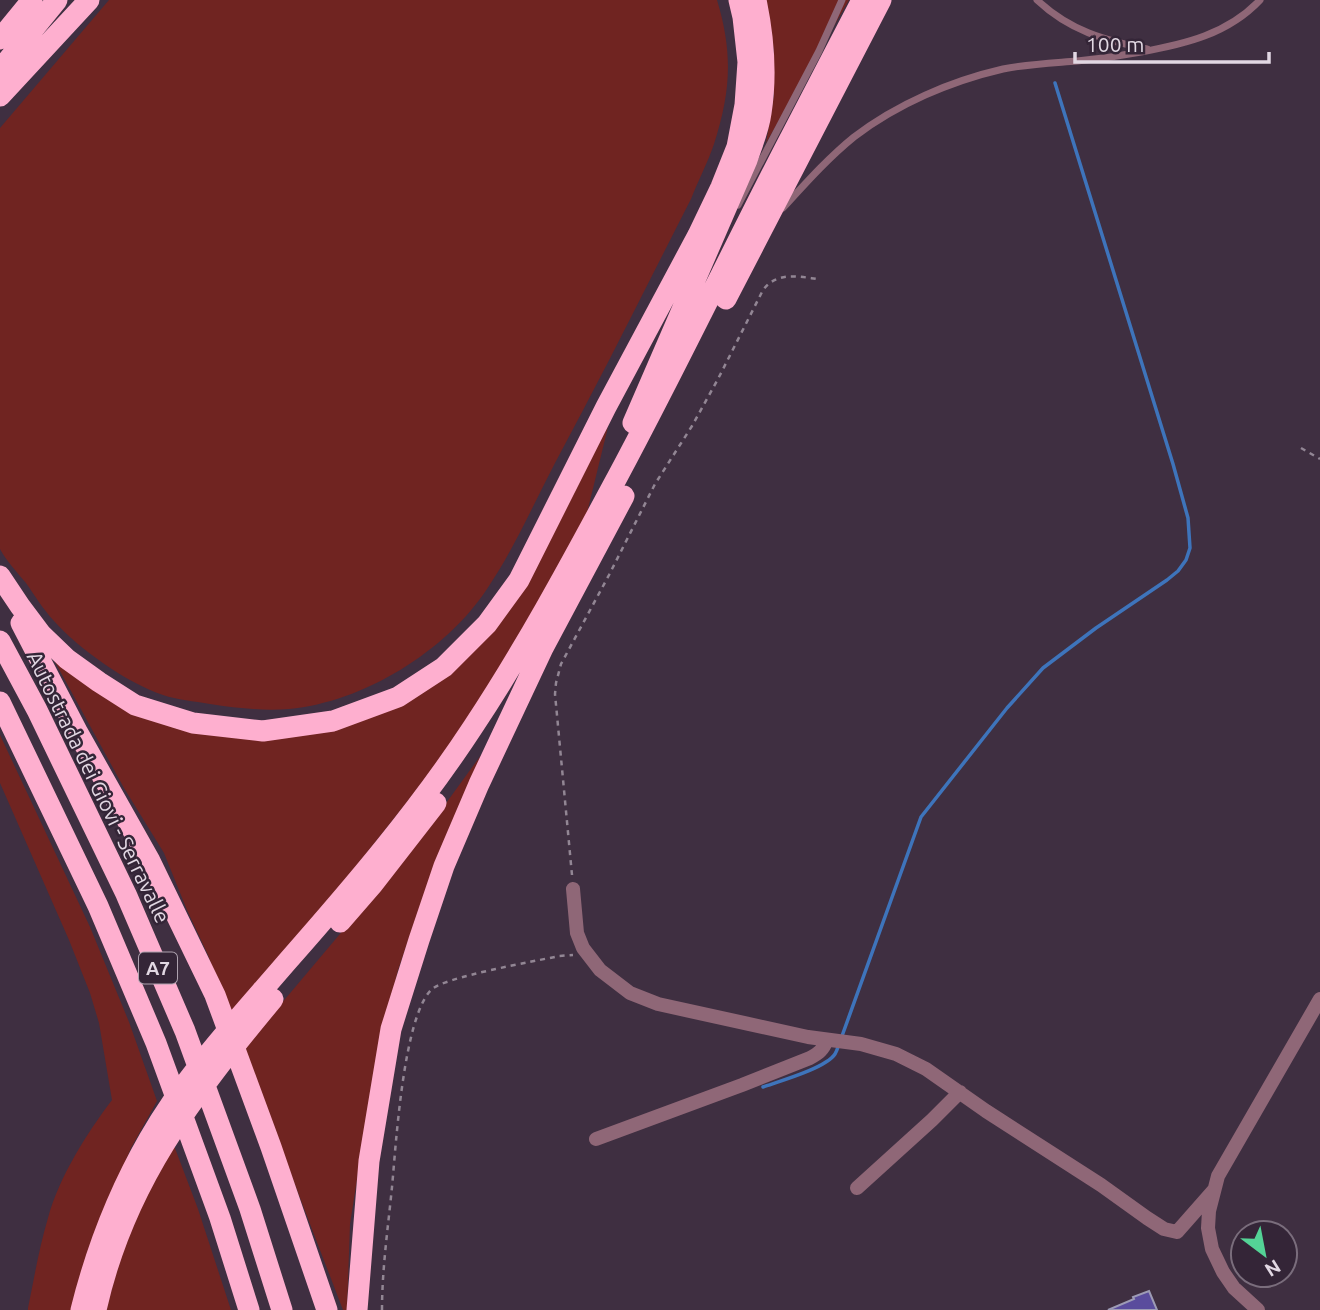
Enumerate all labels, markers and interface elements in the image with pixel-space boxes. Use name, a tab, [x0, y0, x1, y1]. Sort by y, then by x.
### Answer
scale bar	[1075, 21, 1269, 65]
text: 100 m	[1086, 32, 1144, 56]
street label: Autostrada dei Giovi - Serravalle	[23, 647, 175, 927]
road number: A7	[139, 952, 177, 984]
north arrow	[1229, 1219, 1299, 1289]
text: N	[1261, 1255, 1285, 1282]

